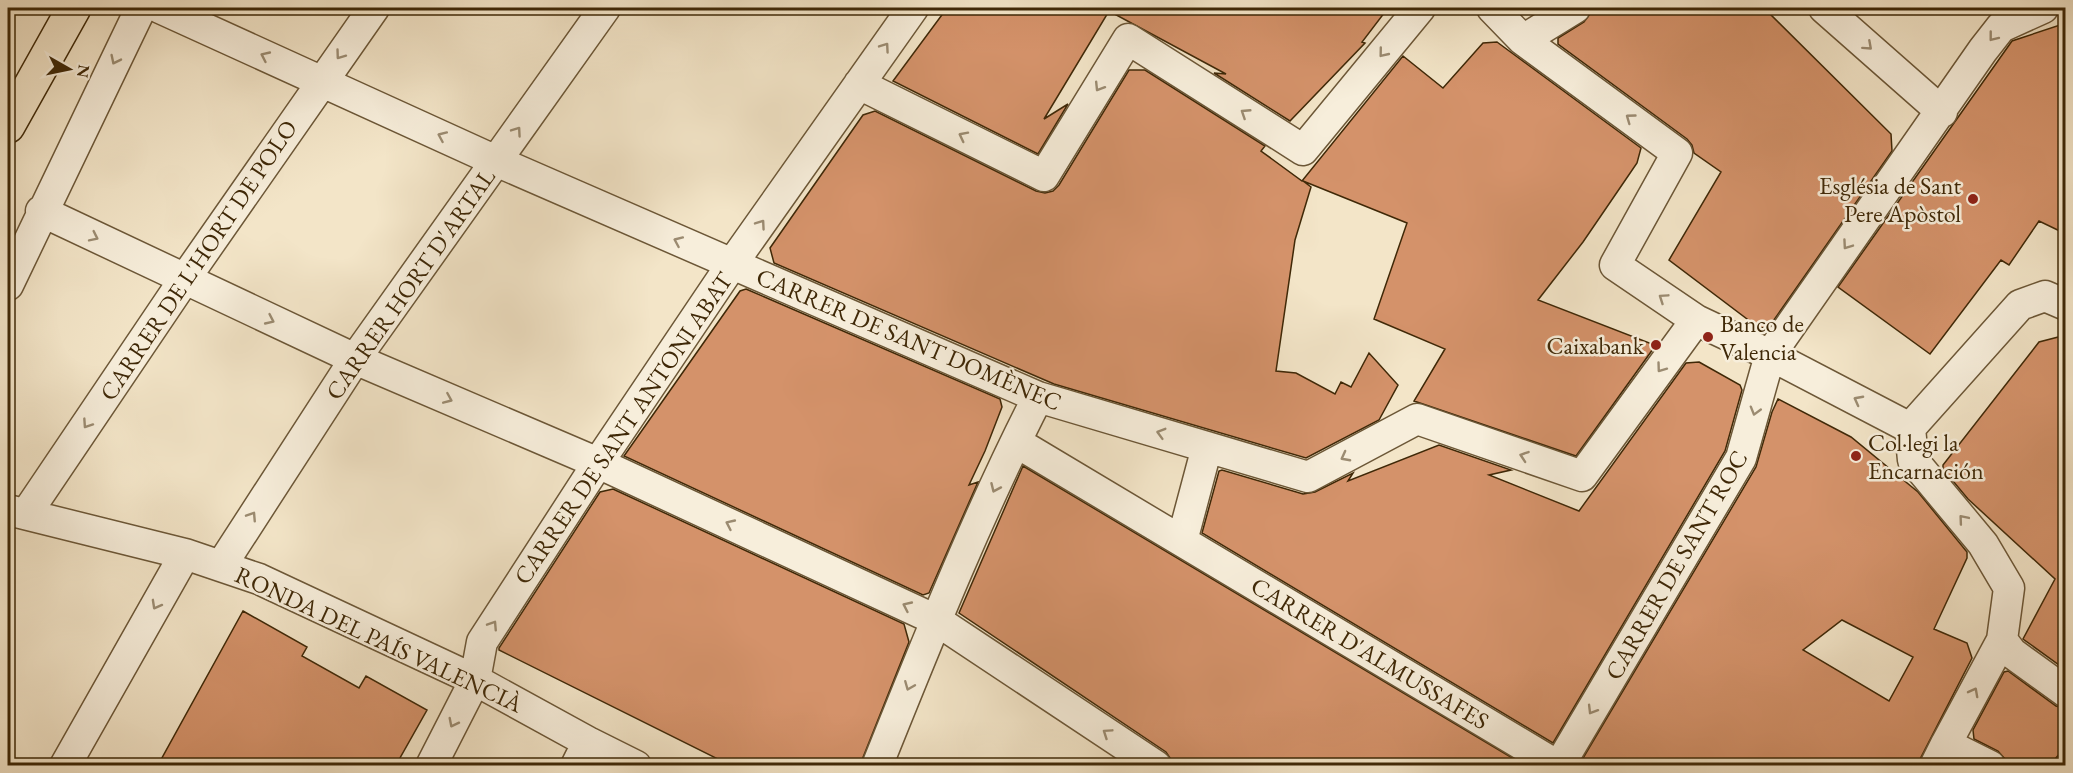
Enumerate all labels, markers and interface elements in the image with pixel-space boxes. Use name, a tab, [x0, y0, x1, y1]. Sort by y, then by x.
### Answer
one-way arrow	[1990, 30, 2001, 41]
north arrow	[39, 39, 99, 99]
one-way arrow	[1861, 39, 1872, 50]
one-way arrow	[878, 43, 889, 54]
one-way arrow	[1380, 46, 1391, 57]
one-way arrow	[336, 48, 347, 59]
one-way arrow	[260, 51, 271, 63]
one-way arrow	[111, 54, 122, 65]
text: N	[72, 63, 95, 79]
one-way arrow	[1094, 81, 1106, 91]
one-way arrow	[1241, 110, 1252, 121]
street label: CARRER DE L'HORT DE POLO	[92, 114, 304, 406]
one-way arrow	[1625, 115, 1636, 126]
one-way arrow	[510, 127, 521, 138]
one-way arrow	[958, 131, 969, 143]
one-way arrow	[438, 132, 449, 144]
street label: CARRER HORT D'ARTAL	[318, 162, 502, 406]
place label: Església de Sant Pere Apòstol	[1819, 170, 1961, 229]
marker: Església de Sant Pere Apòstol	[1966, 192, 1980, 206]
one-way arrow	[754, 219, 765, 230]
one-way arrow	[87, 229, 98, 241]
one-way arrow	[674, 236, 685, 248]
one-way arrow	[1843, 239, 1854, 250]
street label: CARRER DE SANT DOMÈNEC	[752, 261, 1066, 417]
street label: CARRER DE SANT ANTONI ABAT	[507, 265, 740, 590]
one-way arrow	[1659, 294, 1670, 305]
place label: Banco de Valencia	[1720, 308, 1804, 367]
one-way arrow	[264, 313, 275, 325]
place label: Caixabank	[1547, 330, 1645, 361]
marker: Banco de Valencia	[1701, 330, 1715, 344]
marker: Caixabank	[1649, 338, 1663, 352]
one-way arrow	[1657, 361, 1668, 372]
one-way arrow	[442, 392, 453, 404]
one-way arrow	[1853, 396, 1864, 408]
one-way arrow	[1749, 406, 1762, 416]
one-way arrow	[83, 417, 94, 428]
place label: Col·legi la Encarnación	[1868, 427, 1984, 486]
one-way arrow	[1156, 428, 1167, 440]
street label: CARRER DE SANT ROC	[1598, 445, 1754, 685]
marker: Col·legi la Encarnación	[1849, 449, 1863, 463]
one-way arrow	[1341, 450, 1351, 461]
one-way arrow	[1520, 451, 1530, 464]
one-way arrow	[991, 482, 1003, 493]
one-way arrow	[245, 512, 256, 523]
one-way arrow	[1959, 515, 1970, 526]
one-way arrow	[726, 520, 737, 532]
street label: RONDA DEL PAÍS VALENCIÀ	[230, 559, 528, 719]
street label: CARRER D'ALMUSSAFES	[1245, 570, 1495, 736]
one-way arrow	[152, 599, 164, 609]
one-way arrow	[903, 602, 914, 614]
one-way arrow	[486, 621, 497, 632]
one-way arrow	[904, 680, 916, 691]
one-way arrow	[1967, 688, 1978, 698]
one-way arrow	[1588, 704, 1599, 714]
one-way arrow	[449, 716, 460, 727]
one-way arrow	[1103, 729, 1114, 740]

